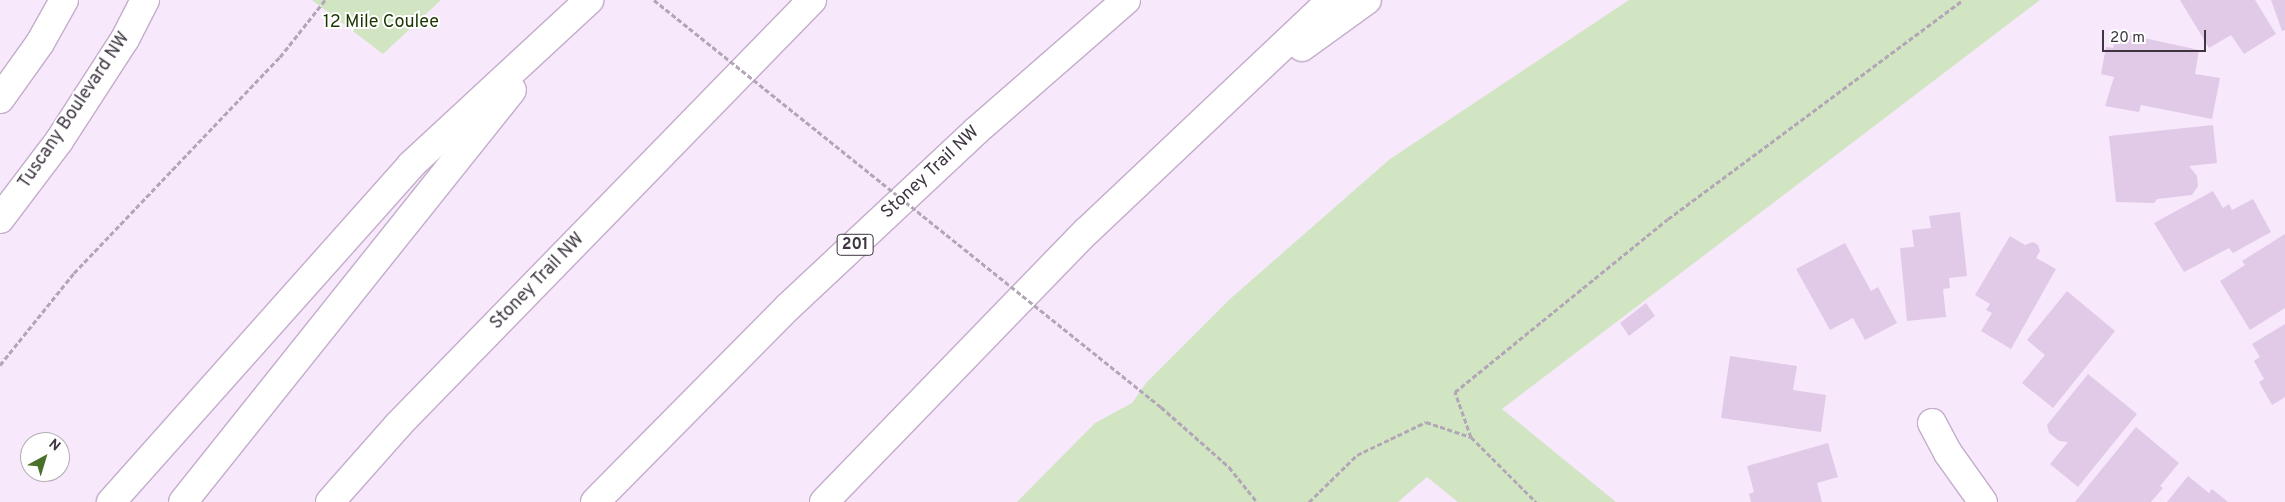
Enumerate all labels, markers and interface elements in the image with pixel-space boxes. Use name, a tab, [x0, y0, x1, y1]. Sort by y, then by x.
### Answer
park label: 12 Mile Coulee	[323, 12, 439, 34]
scale bar	[2105, 20, 2209, 52]
street label: Tuscany Boulevard NW	[15, 29, 135, 193]
text: 20 m	[2110, 29, 2145, 48]
street label: Stoney Trail NW	[877, 122, 985, 224]
street label: Stoney Trail NW	[486, 229, 590, 335]
road number: 201	[836, 232, 874, 258]
north arrow	[20, 432, 70, 482]
text: N	[45, 436, 63, 456]

